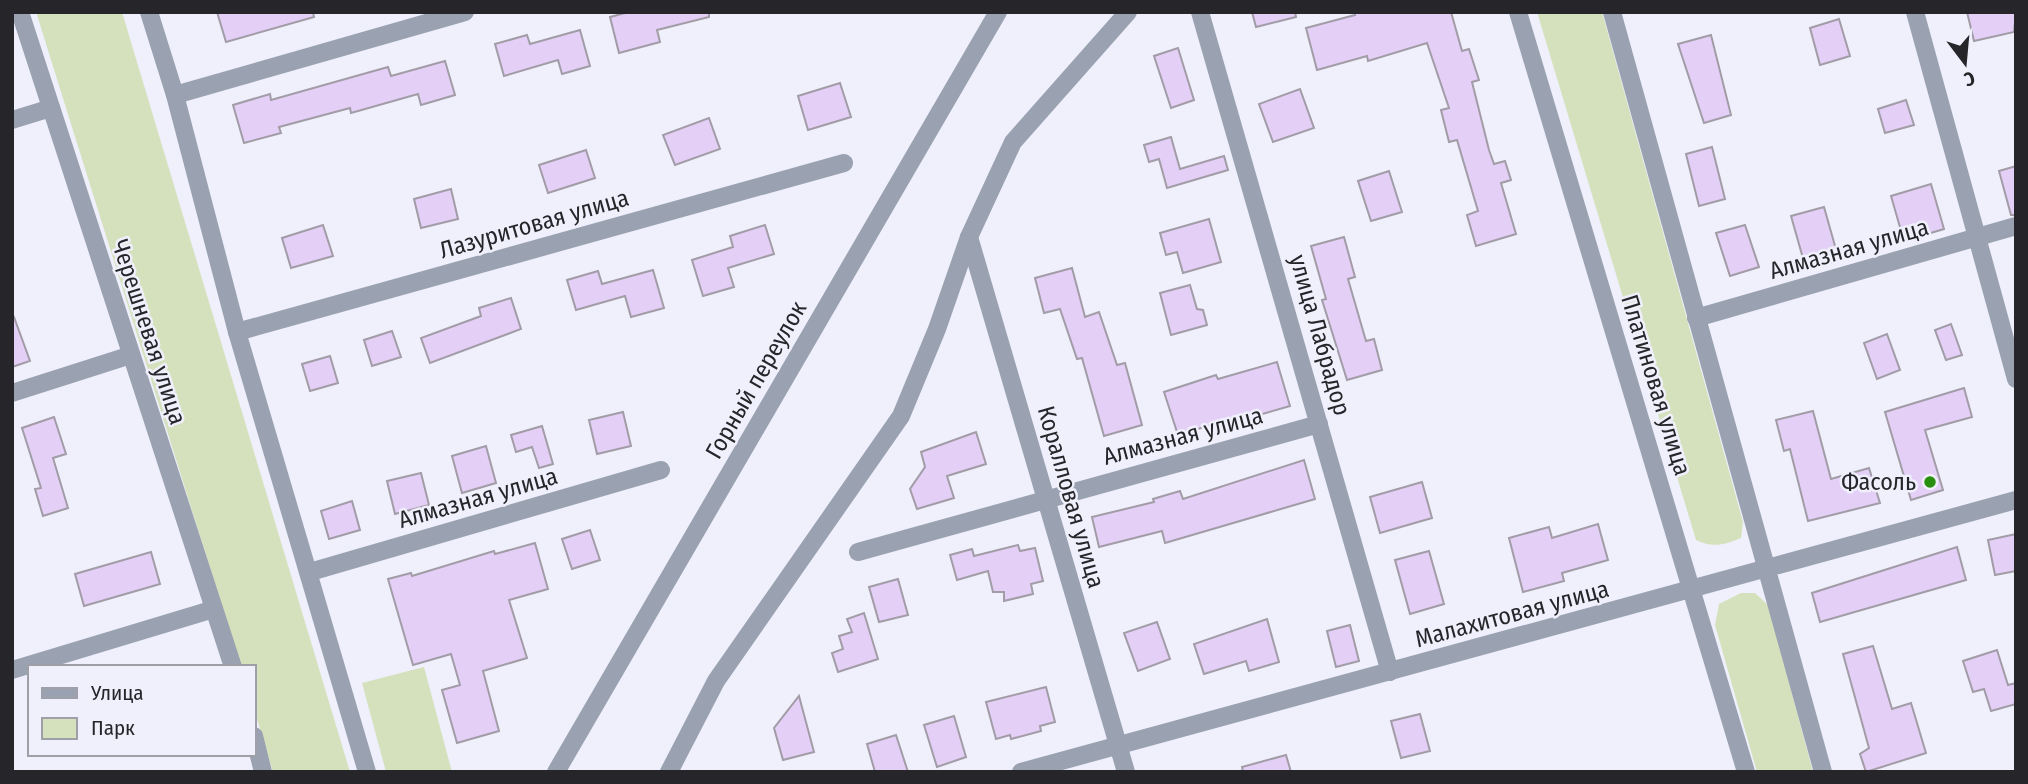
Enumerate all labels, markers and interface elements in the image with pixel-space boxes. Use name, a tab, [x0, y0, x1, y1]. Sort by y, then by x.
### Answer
north arrow	[1930, 28, 2000, 98]
text: С	[1962, 66, 1978, 91]
street label: Лазуритовая улица	[436, 184, 632, 264]
street label: Алмазная улица	[1766, 213, 1932, 285]
street label: Черешневая улица	[106, 236, 192, 428]
street label: улица Лабрадор	[1284, 251, 1356, 419]
street label: Платиновая улица	[1615, 291, 1697, 479]
street label: Горный переулок	[700, 296, 813, 464]
street label: Алмазная улица	[1100, 401, 1266, 471]
street label: Коралловая улица	[1032, 403, 1110, 591]
street label: Алмазная улица	[395, 462, 561, 534]
place label: Фасоль	[1841, 468, 1916, 496]
marker: Фасоль	[1922, 474, 1938, 490]
street label: Малахитовая улица	[1412, 575, 1612, 653]
legend	[28, 665, 256, 756]
text: Улица	[90, 680, 144, 706]
text: Парк	[91, 715, 135, 741]

